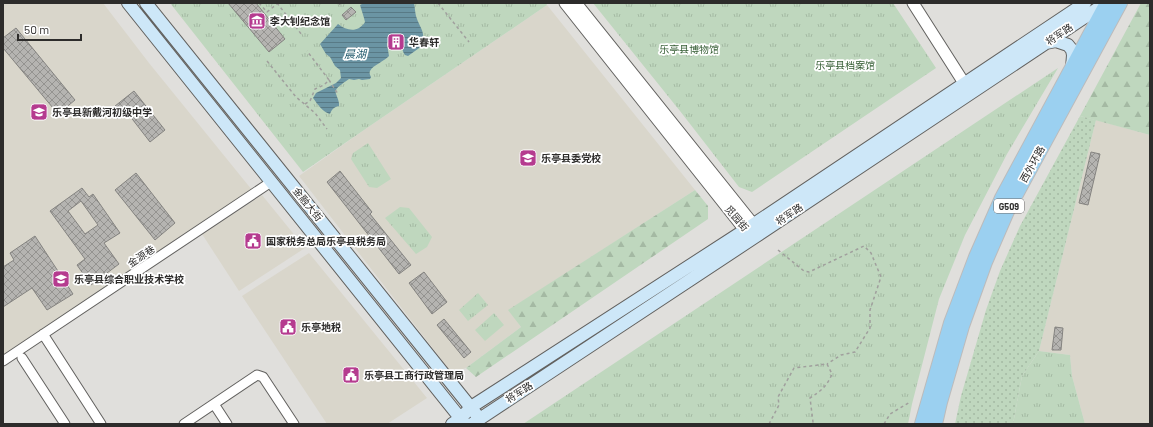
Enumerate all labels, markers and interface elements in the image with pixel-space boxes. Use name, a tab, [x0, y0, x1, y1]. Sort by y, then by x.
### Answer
museum icon: 李大钊纪念馆	[247, 11, 267, 31]
place label: 李大钊纪念馆	[270, 15, 330, 27]
scale bar	[18, 16, 81, 42]
street label: 将军路	[1043, 21, 1075, 47]
text: 50 m	[24, 22, 49, 36]
building icon: 华春轩	[386, 32, 406, 52]
place label: 华春轩	[409, 36, 439, 48]
park label: 乐亭县博物馆	[659, 43, 719, 55]
water label: 晨湖	[344, 47, 368, 60]
park label: 乐亭县档案馆	[815, 59, 875, 71]
school or university icon: 乐亭县新戴河初级中学	[29, 102, 49, 122]
place label: 乐亭县新戴河初级中学	[52, 106, 152, 118]
street label: 西外环路	[1017, 144, 1047, 184]
school or university icon: 乐亭县委党校	[518, 148, 538, 168]
place label: 乐亭县委党校	[541, 152, 601, 164]
street label: 金融大街	[291, 185, 325, 223]
road number: G509	[994, 199, 1024, 213]
street label: 将军路	[773, 201, 805, 227]
street label: 觅园街	[723, 203, 751, 233]
public building icon: 国家税务总局乐亭县税务局	[243, 231, 263, 251]
place label: 国家税务总局乐亭县税务局	[266, 235, 386, 247]
street label: 金源巷	[125, 243, 157, 269]
school or university icon: 乐亭县综合职业技术学校	[51, 269, 71, 289]
place label: 乐亭县综合职业技术学校	[74, 273, 184, 285]
public building icon: 乐亭地税	[278, 317, 298, 337]
place label: 乐亭地税	[301, 321, 341, 333]
public building icon: 乐亭县工商行政管理局	[341, 365, 361, 385]
place label: 乐亭县工商行政管理局	[364, 369, 464, 381]
street label: 将军路	[503, 379, 535, 405]

